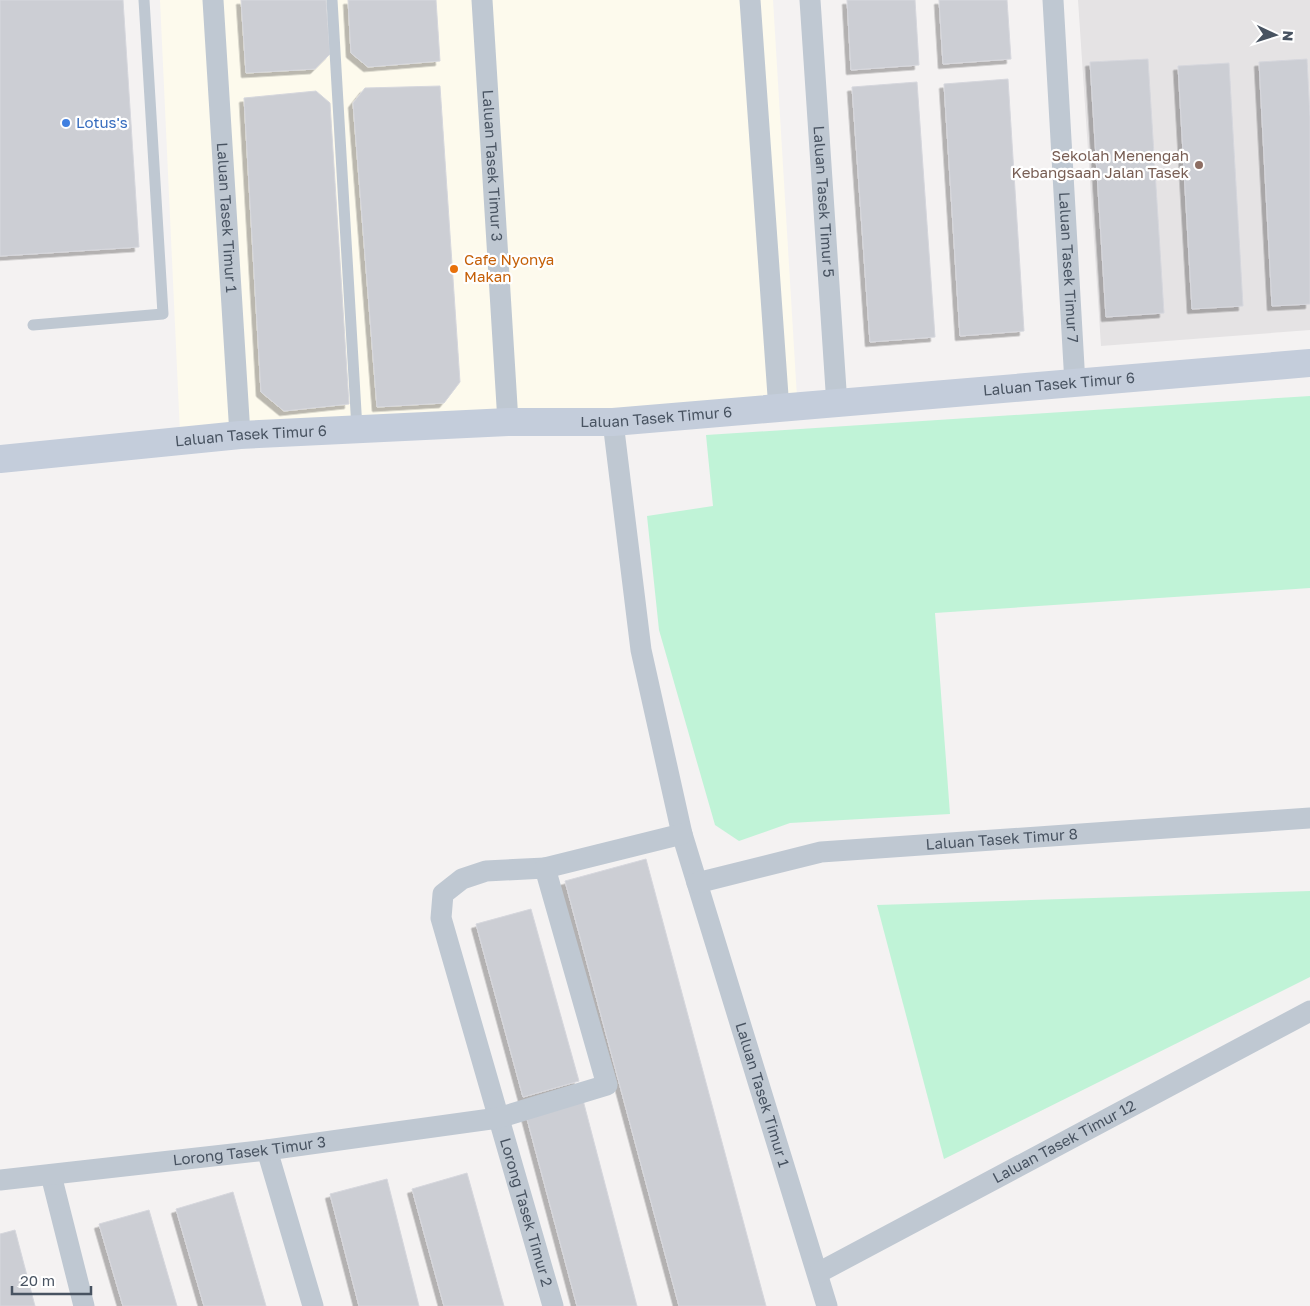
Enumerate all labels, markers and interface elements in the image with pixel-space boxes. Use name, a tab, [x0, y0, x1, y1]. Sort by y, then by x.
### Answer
north arrow	[1250, 10, 1300, 60]
text: N	[1280, 30, 1297, 42]
street label: Laluan Tasek Timur 3	[480, 89, 507, 242]
place label: Lotus's	[76, 113, 128, 131]
marker: Lotus's	[60, 117, 72, 129]
street label: Laluan Tasek Timur 5	[810, 125, 838, 278]
street label: Laluan Tasek Timur 1	[214, 142, 241, 293]
place label: Sekolah Menengah Kebangsaan Jalan Tasek	[1012, 146, 1190, 181]
marker: Sekolah Menengah Kebangsaan Jalan Tasek	[1193, 159, 1205, 171]
street label: Laluan Tasek Timur 7	[1056, 192, 1083, 344]
place label: Cafe Nyonya Makan	[464, 250, 554, 285]
marker: Cafe Nyonya Makan	[448, 263, 460, 275]
street label: Laluan Tasek Timur 6	[982, 368, 1135, 399]
street label: Laluan Tasek Timur 6	[580, 402, 733, 430]
street label: Laluan Tasek Timur 6	[174, 421, 327, 449]
street label: Laluan Tasek Timur 8	[925, 824, 1078, 853]
street label: Laluan Tasek Timur 1	[732, 1020, 794, 1169]
street label: Laluan Tasek Timur 12	[989, 1096, 1138, 1186]
street label: Lorong Tasek Timur 3	[172, 1132, 327, 1169]
street label: Lorong Tasek Timur 2	[497, 1136, 557, 1288]
scale bar	[12, 1264, 91, 1296]
text: 20 m	[20, 1271, 55, 1289]

